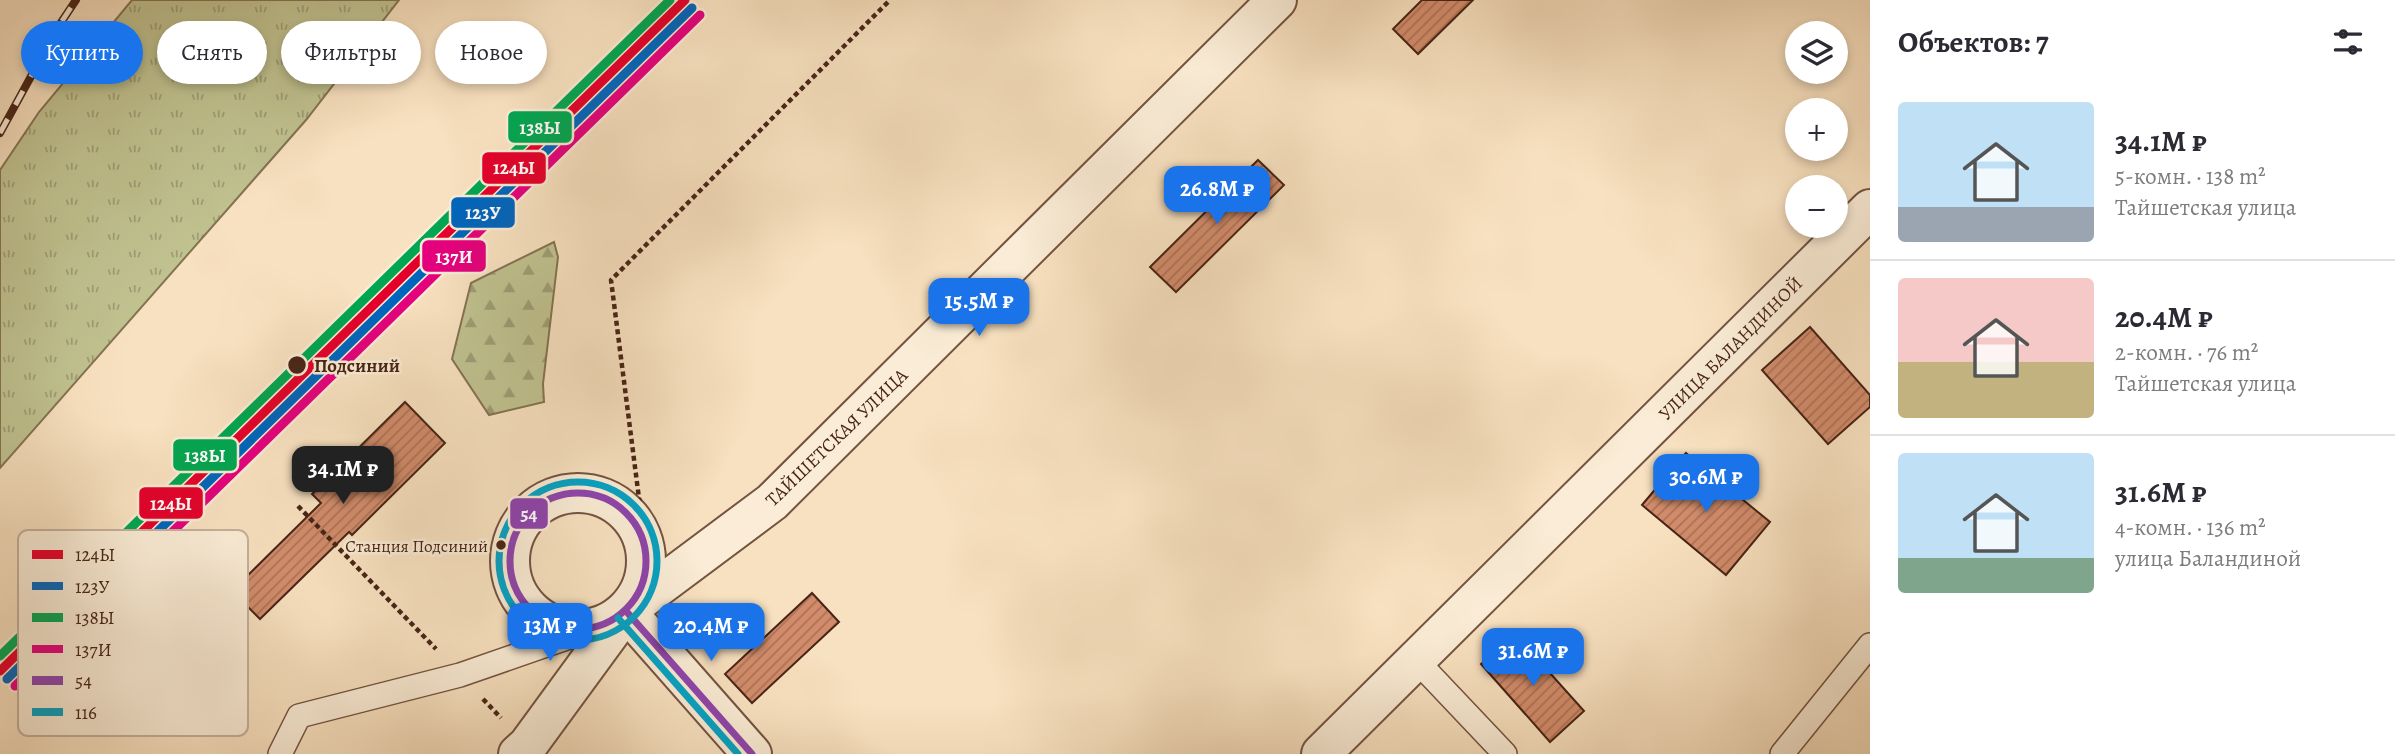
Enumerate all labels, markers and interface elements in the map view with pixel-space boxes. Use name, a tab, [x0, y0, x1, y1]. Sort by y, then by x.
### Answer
chip: Купить	[21, 21, 143, 84]
chip: Снять	[157, 21, 267, 84]
chip: Фильтры	[281, 21, 421, 84]
chip: Новое	[435, 21, 547, 84]
map controls	[1785, 21, 1848, 238]
button: layers	[1785, 21, 1848, 84]
text: Объектов: 7	[1898, 22, 2048, 62]
icon: filters	[2329, 23, 2367, 61]
button: +	[1785, 98, 1848, 161]
line badge: 138Ы	[507, 110, 573, 144]
text: 138Ы	[519, 115, 561, 141]
text: 34.1M ₽	[2115, 121, 2207, 161]
icon: home	[1954, 130, 2038, 214]
line badge: 124Ы	[481, 151, 547, 185]
text: 124Ы	[493, 155, 535, 181]
text: 5-комн. · 138 m²	[2115, 161, 2266, 192]
pin: 26.8M ₽	[1152, 166, 1282, 226]
text: 26.8M ₽	[1180, 173, 1254, 204]
button: −	[1785, 175, 1848, 238]
text: Тайшетская улица	[2115, 192, 2296, 223]
line badge: 123У	[450, 196, 516, 229]
text: 123У	[465, 200, 501, 226]
line badge: 137И	[421, 239, 487, 273]
text: 137И	[435, 244, 473, 270]
street label: УЛИЦА БАЛАНДИНОЙ	[1653, 271, 1808, 426]
pin: 15.5M ₽	[914, 278, 1044, 338]
text: 15.5M ₽	[944, 285, 1014, 316]
text: 20.4M ₽	[2115, 297, 2213, 337]
icon: home	[1954, 306, 2038, 390]
text: 2-комн. · 76 m²	[2115, 337, 2258, 368]
place label: Подсиний	[314, 353, 400, 379]
marker: Подсиний	[286, 354, 308, 376]
street label: ТАЙШЕТСКАЯ УЛИЦА	[760, 362, 914, 513]
text: Тайшетская улица	[2115, 368, 2296, 399]
line badge: 138Ы	[172, 438, 238, 472]
text: 138Ы	[184, 443, 226, 469]
pin: 34.1M ₽	[278, 447, 408, 506]
text: 34.1M ₽	[308, 453, 378, 484]
pin: 30.6M ₽	[1641, 454, 1771, 514]
text: 30.6M ₽	[1669, 461, 1743, 492]
text: 31.6M ₽	[2115, 472, 2207, 512]
icon: home	[1954, 481, 2038, 565]
line badge: 124Ы	[138, 486, 204, 520]
text: 124Ы	[150, 491, 192, 517]
line badge: 54	[509, 497, 549, 530]
text: 54	[520, 501, 538, 527]
text: 4-комн. · 136 m²	[2115, 512, 2266, 543]
legend	[18, 530, 248, 736]
place label: Станция Подсиний	[345, 535, 488, 558]
marker: Станция Подсиний	[494, 538, 508, 552]
text: 124Ы	[75, 542, 115, 568]
text: улица Баландиной	[2115, 543, 2301, 574]
text: 123У	[75, 574, 109, 600]
pin: 13M ₽	[501, 604, 599, 663]
pin: 20.4M ₽	[646, 604, 776, 663]
text: 138Ы	[75, 605, 115, 631]
text: 13M ₽	[523, 610, 577, 641]
text: 20.4M ₽	[674, 610, 748, 641]
pin: 31.6M ₽	[1468, 628, 1598, 688]
text: 31.6M ₽	[1498, 635, 1568, 666]
text: 137И	[75, 637, 112, 663]
text: 54	[75, 668, 92, 694]
text: 116	[75, 700, 97, 726]

